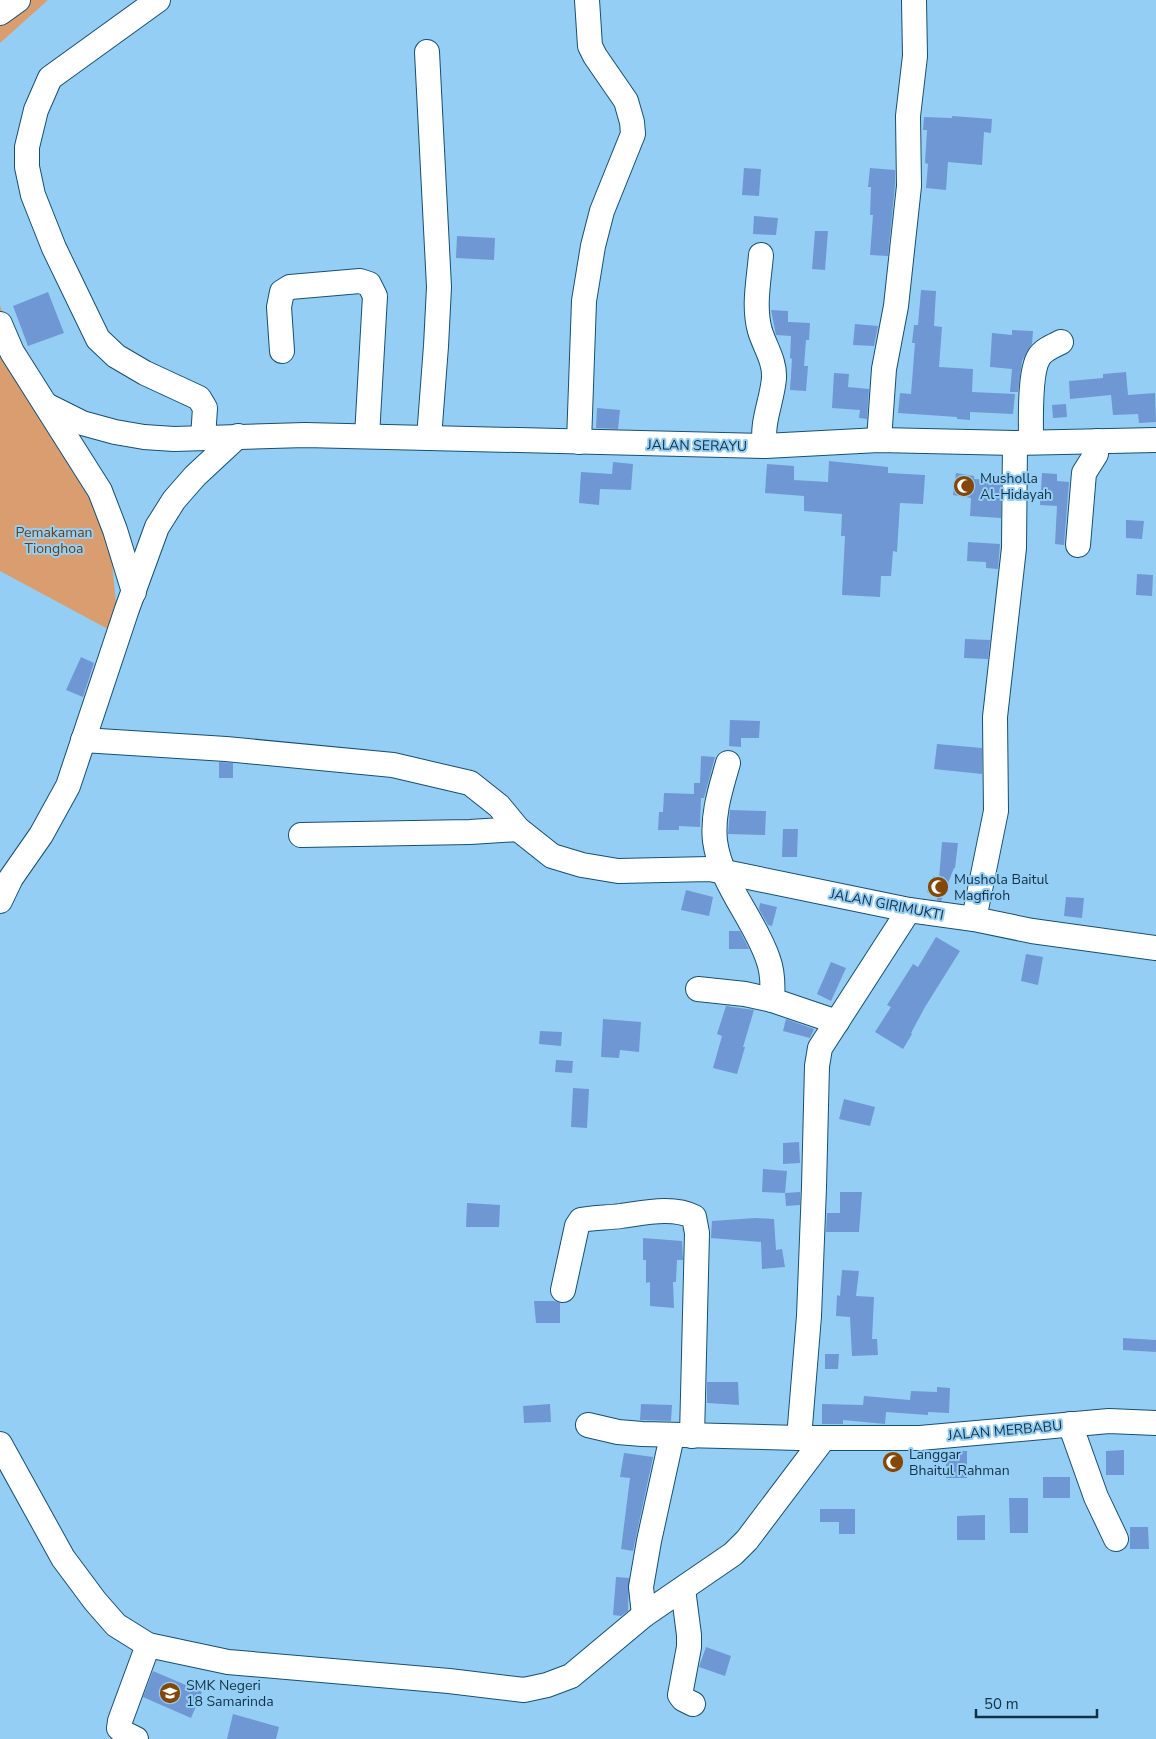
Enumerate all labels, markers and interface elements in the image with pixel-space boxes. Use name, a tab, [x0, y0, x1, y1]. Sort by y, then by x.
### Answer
street label: JALAN SERAYU	[646, 435, 747, 456]
place label: Musholla Al-Hidayah	[980, 469, 1052, 504]
mosque icon: Musholla Al-Hidayah	[952, 474, 976, 498]
park label: Pemakaman Tionghoa	[15, 523, 93, 558]
place label: Mushola Baitul Magfiroh	[954, 870, 1049, 905]
mosque icon: Mushola Baitul Magfiroh	[926, 875, 950, 899]
street label: JALAN GIRIMUKTI	[827, 884, 945, 925]
street label: JALAN MERBABU	[946, 1416, 1063, 1445]
place label: Langgar Bhaitul Rahman	[909, 1445, 1010, 1480]
mosque icon: Langgar Bhaitul Rahman	[881, 1450, 905, 1474]
place label: SMK Negeri 18 Samarinda	[186, 1676, 274, 1711]
school or university icon: SMK Negeri 18 Samarinda	[158, 1681, 182, 1705]
scale bar	[976, 1686, 1097, 1718]
text: 50 m	[984, 1694, 1019, 1714]

